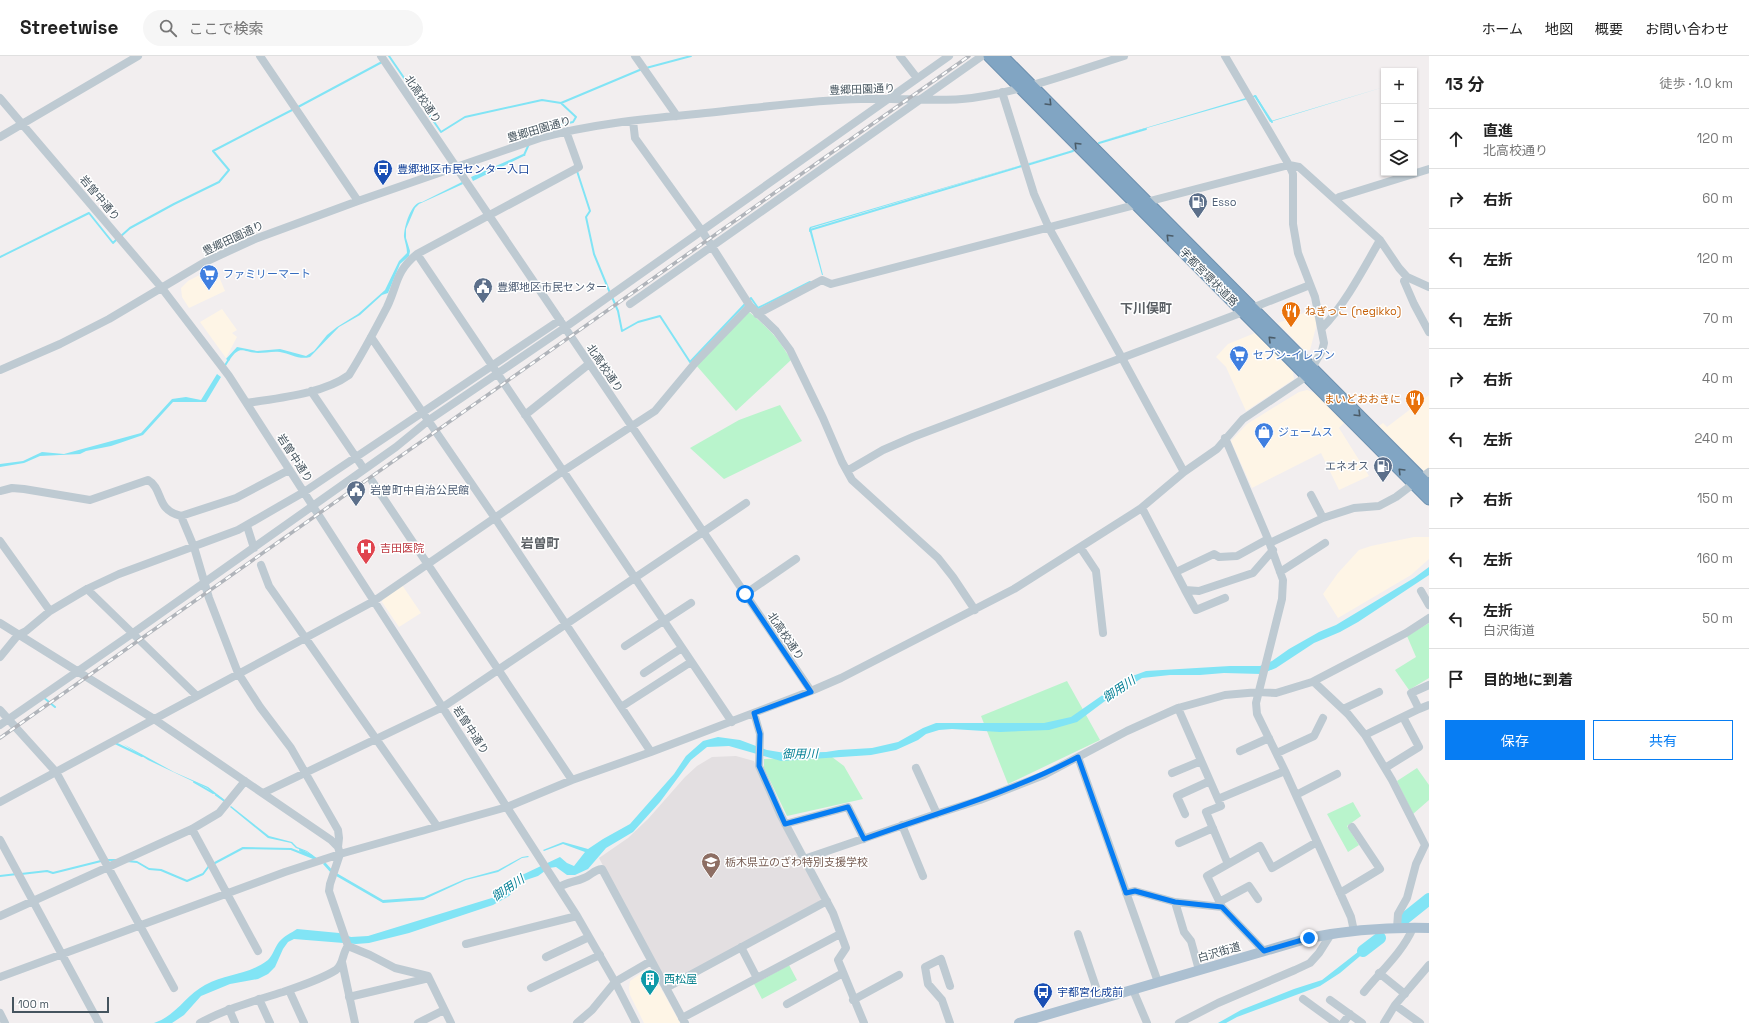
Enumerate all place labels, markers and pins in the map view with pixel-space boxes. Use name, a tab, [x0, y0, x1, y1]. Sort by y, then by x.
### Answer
bus stop icon: 豊郷地区市民センター入口	[372, 158, 394, 186]
place label: 豊郷地区市民センター入口	[397, 162, 529, 176]
fuel station icon: Esso	[1187, 191, 1209, 219]
place label: Esso	[1212, 195, 1237, 209]
supermarket icon: ファミリーマート	[198, 263, 220, 291]
place label: ファミリーマート	[223, 267, 311, 281]
public building icon: 豊郷地区市民センター	[472, 276, 494, 304]
place label: 豊郷地区市民センター	[497, 280, 607, 294]
restaurant icon: ねぎっこ (negikko)	[1280, 300, 1302, 328]
place label: ねぎっこ (negikko)	[1305, 304, 1401, 318]
supermarket icon: セブン-イレブン	[1228, 344, 1250, 372]
place label: セブン-イレブン	[1253, 348, 1335, 362]
restaurant icon: まいどおおきに	[1404, 388, 1426, 416]
place label: まいどおおきに	[1324, 392, 1401, 406]
shop icon: ジェームス	[1253, 421, 1275, 449]
place label: ジェームス	[1278, 425, 1333, 439]
fuel station icon: エネオス	[1372, 455, 1394, 483]
place label: エネオス	[1325, 459, 1369, 473]
public building icon: 岩曽町中自治公民館	[345, 479, 367, 507]
place label: 岩曽町中自治公民館	[370, 483, 469, 497]
hospital icon: 吉田医院	[355, 537, 377, 565]
place label: 吉田医院	[380, 541, 424, 555]
school or university icon: 栃木県立のざわ特別支援学校	[700, 851, 722, 879]
place label: 栃木県立のざわ特別支援学校	[725, 855, 868, 869]
building icon: 西松屋	[639, 968, 661, 996]
place label: 西松屋	[664, 972, 697, 986]
bus stop icon: 宇都宮化成前	[1032, 981, 1054, 1009]
place label: 宇都宮化成前	[1057, 985, 1123, 999]

